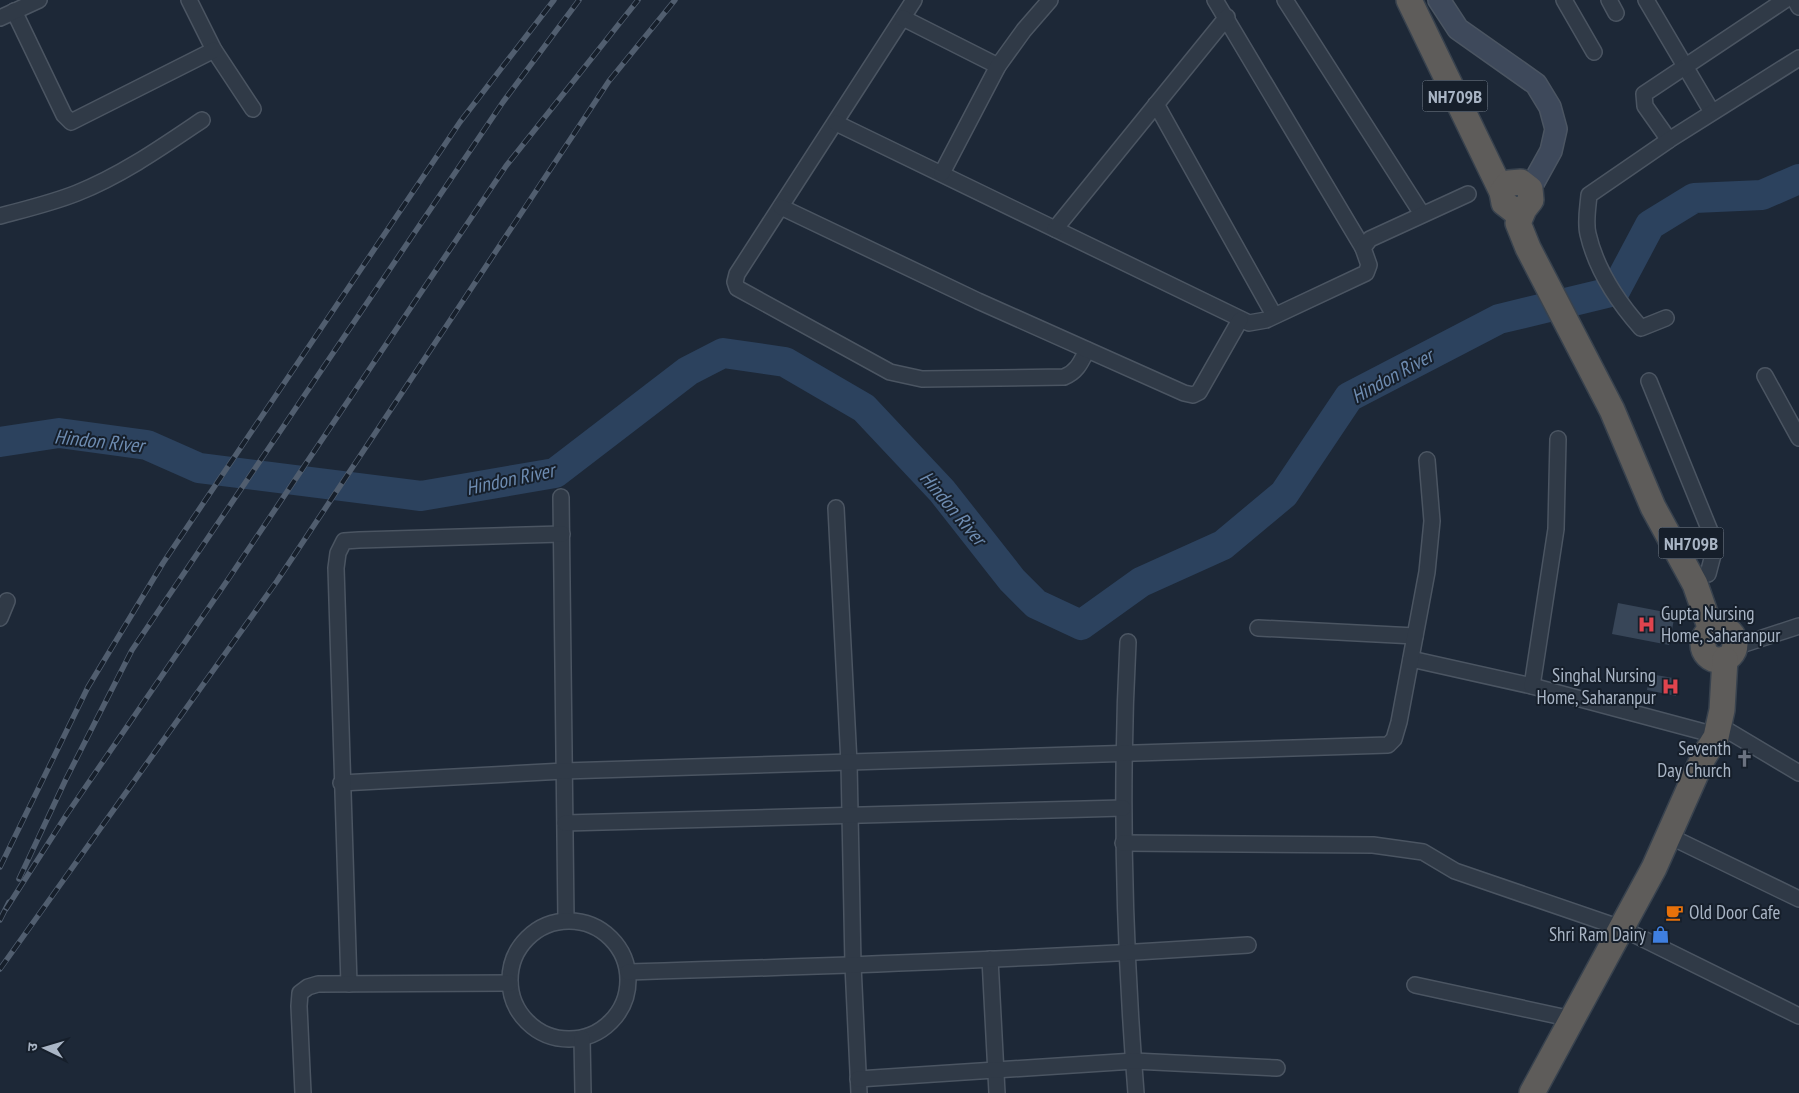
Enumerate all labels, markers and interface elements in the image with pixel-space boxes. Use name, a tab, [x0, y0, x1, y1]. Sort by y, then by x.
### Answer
road number: NH709B	[1422, 80, 1488, 112]
water label: Hindon River	[1347, 342, 1440, 409]
water label: Hindon River	[53, 423, 147, 459]
water label: Hindon River	[463, 456, 559, 501]
water label: Hindon River	[914, 465, 993, 553]
road number: NH709B	[1658, 528, 1724, 558]
place label: Gupta Nursing Home, Saharanpur	[1661, 601, 1781, 647]
hospital icon: Gupta Nursing Home, Saharanpur	[1637, 614, 1657, 634]
place label: Singhal Nursing Home, Saharanpur	[1537, 663, 1657, 709]
hospital icon: Singhal Nursing Home, Saharanpur	[1660, 676, 1680, 696]
place label: Seventh Day Church	[1657, 736, 1731, 782]
church icon: Seventh Day Church	[1735, 749, 1755, 769]
place label: Old Door Cafe	[1689, 900, 1781, 924]
cafe icon: Old Door Cafe	[1665, 902, 1685, 922]
place label: Shri Ram Dairy	[1549, 922, 1647, 946]
shop icon: Shri Ram Dairy	[1650, 924, 1670, 944]
north arrow	[20, 1023, 70, 1073]
text: उ	[23, 1041, 41, 1052]

